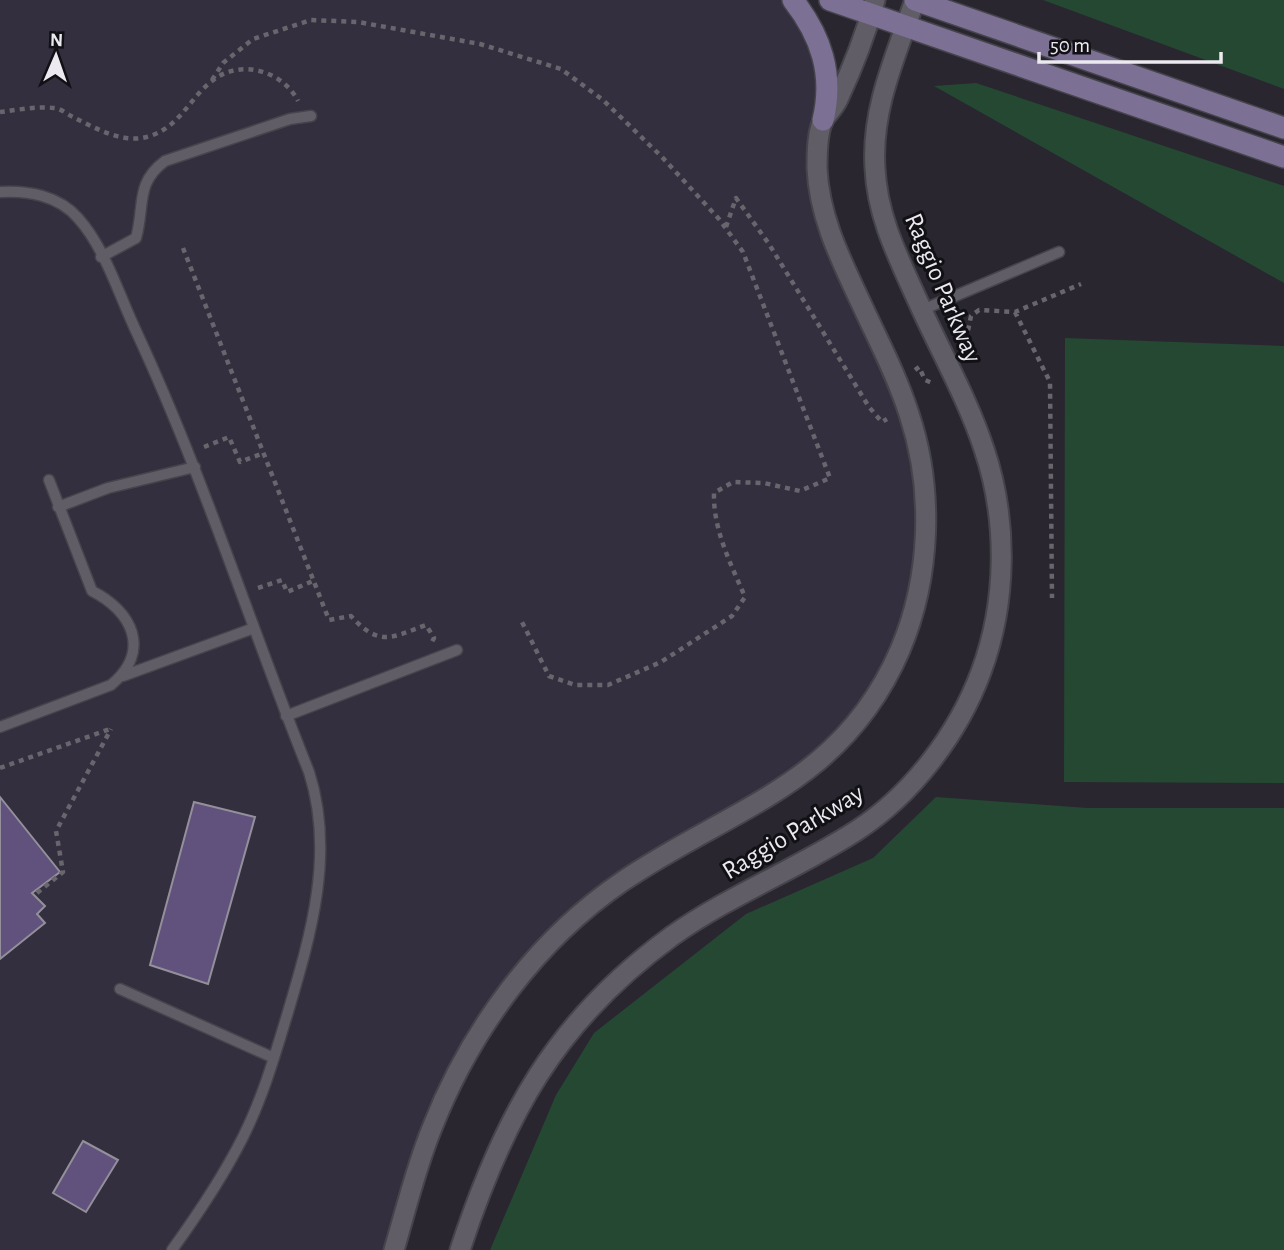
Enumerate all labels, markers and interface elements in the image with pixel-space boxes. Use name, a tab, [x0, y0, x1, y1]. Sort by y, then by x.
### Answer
north arrow	[21, 21, 91, 91]
scale bar	[1039, 21, 1221, 65]
text: N	[50, 31, 63, 50]
text: 50 m	[1050, 35, 1090, 56]
street label: Raggio Parkway	[900, 210, 986, 366]
street label: Raggio Parkway	[718, 780, 868, 884]

